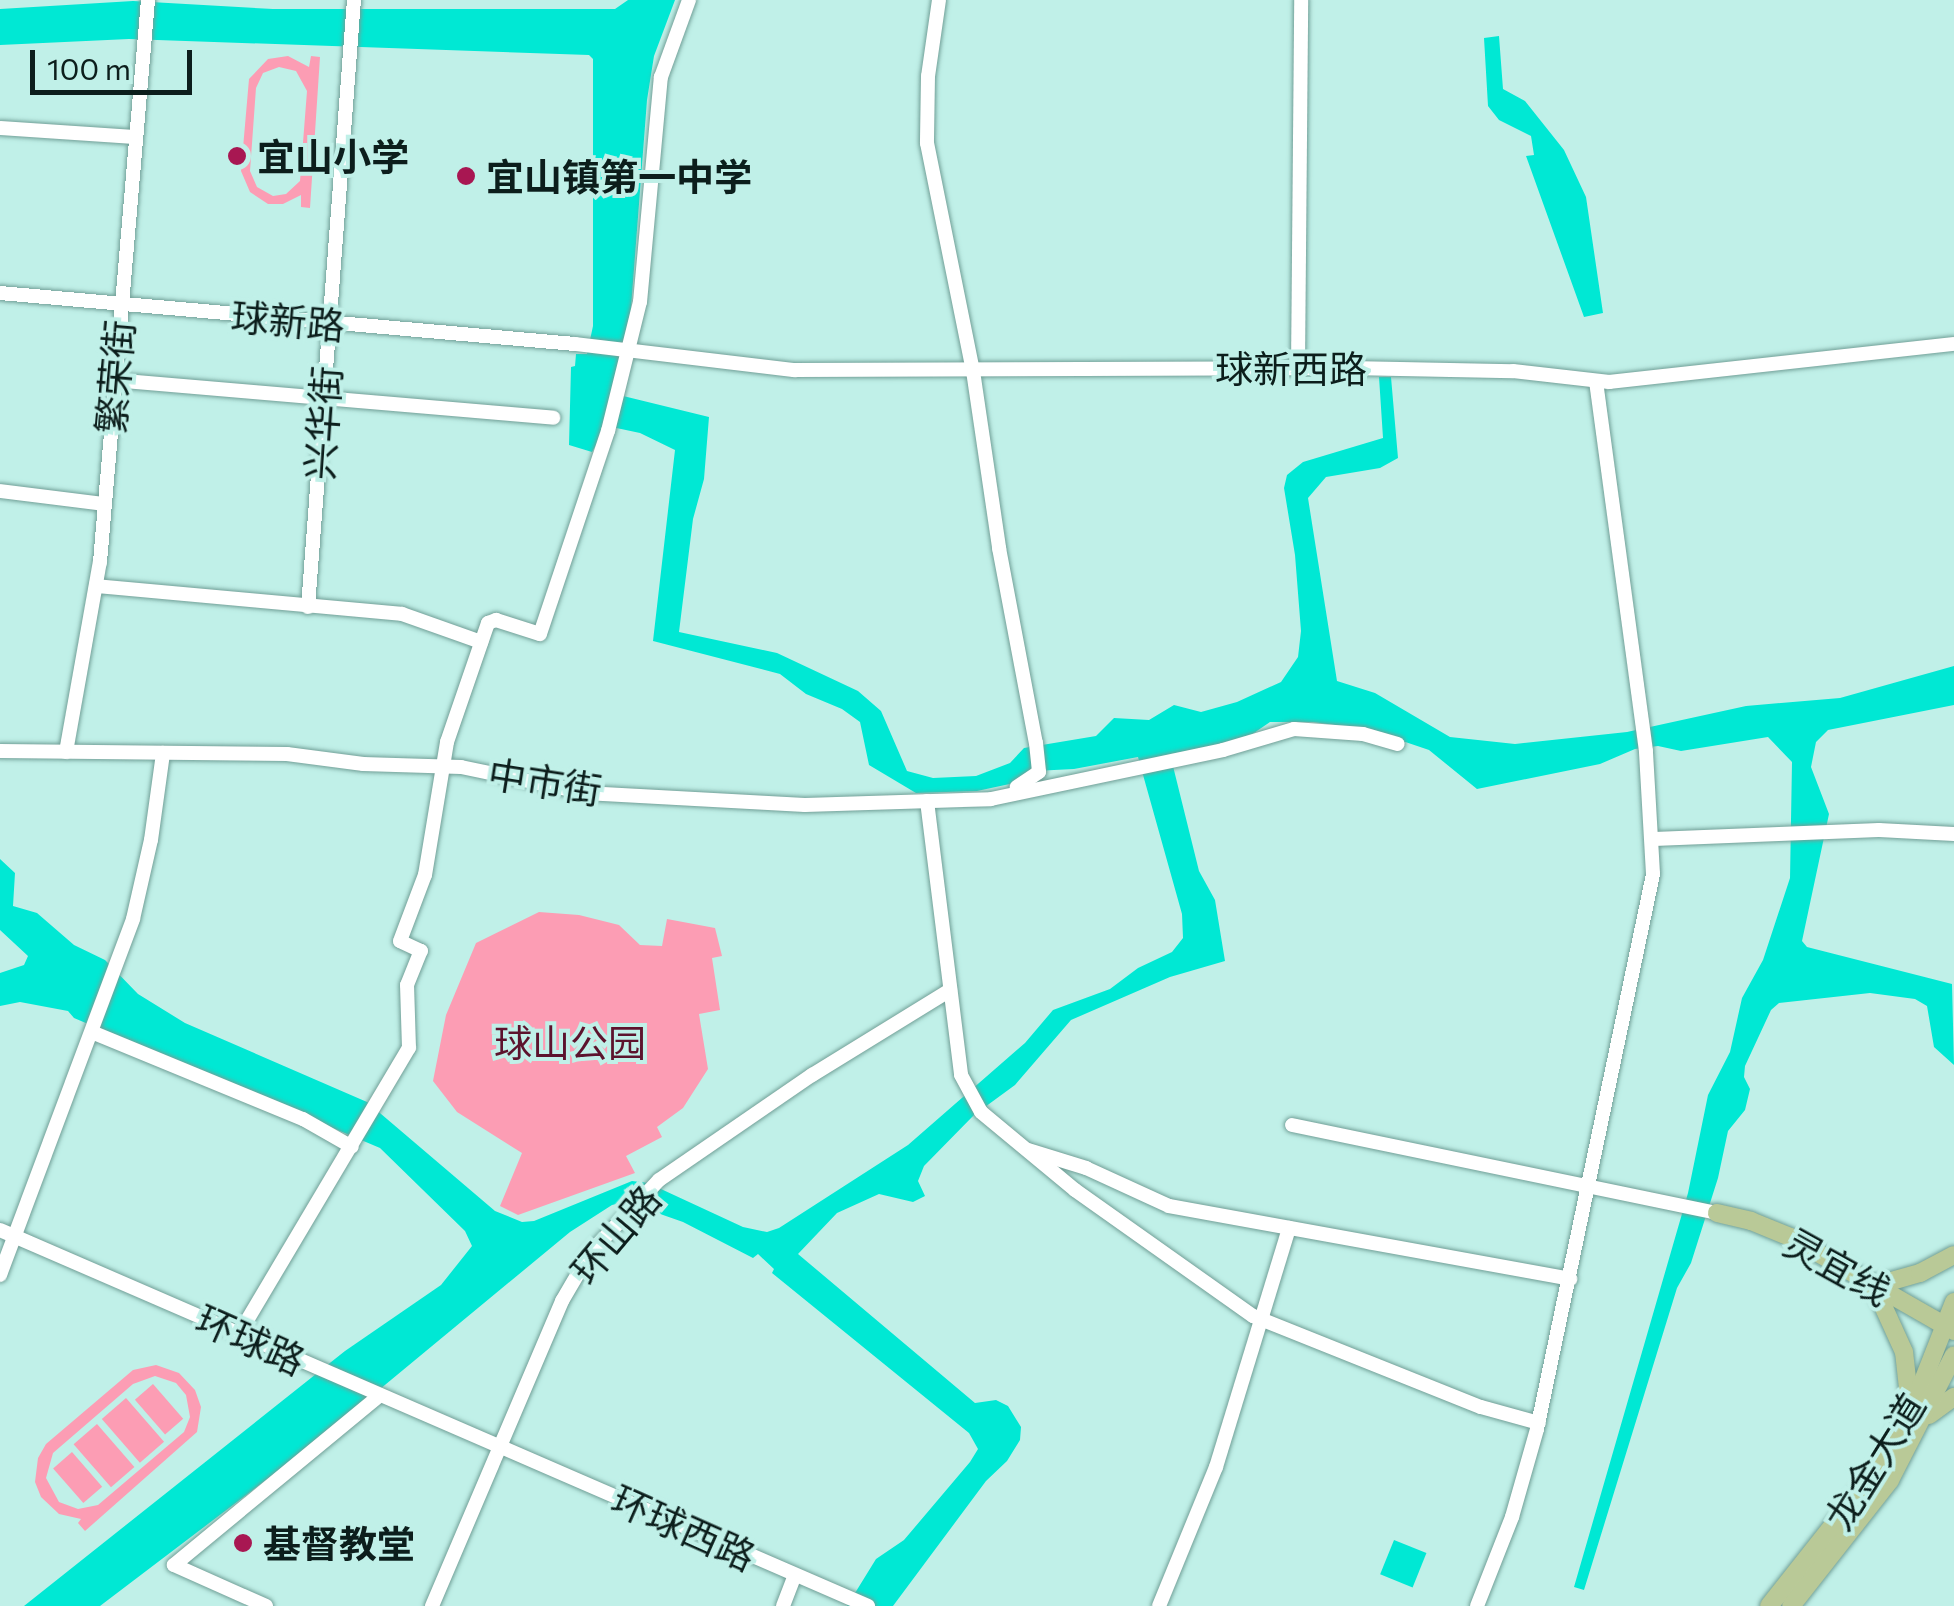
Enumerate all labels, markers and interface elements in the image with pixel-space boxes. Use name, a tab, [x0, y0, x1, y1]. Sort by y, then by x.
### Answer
scale bar	[35, 30, 198, 92]
text: 100 m	[47, 49, 131, 86]
place label: 宜山小学	[257, 133, 409, 179]
marker: 宜山小学	[226, 145, 248, 167]
place label: 宜山镇第一中学	[486, 153, 752, 199]
marker: 宜山镇第一中学	[455, 165, 477, 187]
street label: 球新路	[229, 292, 347, 348]
street label: 繁荣街	[86, 318, 142, 436]
street label: 球新西路	[1215, 345, 1367, 391]
street label: 兴华街	[295, 365, 349, 481]
street label: 中市街	[485, 750, 605, 812]
park label: 球山公园	[494, 1019, 646, 1065]
street label: 环山路	[561, 1176, 669, 1292]
street label: 灵宜线	[1777, 1218, 1899, 1314]
street label: 环球路	[190, 1295, 312, 1383]
street label: 龙金大道	[1814, 1384, 1934, 1538]
street label: 环球西路	[605, 1475, 763, 1579]
place label: 基督教堂	[263, 1520, 415, 1566]
marker: 基督教堂	[232, 1532, 254, 1554]

